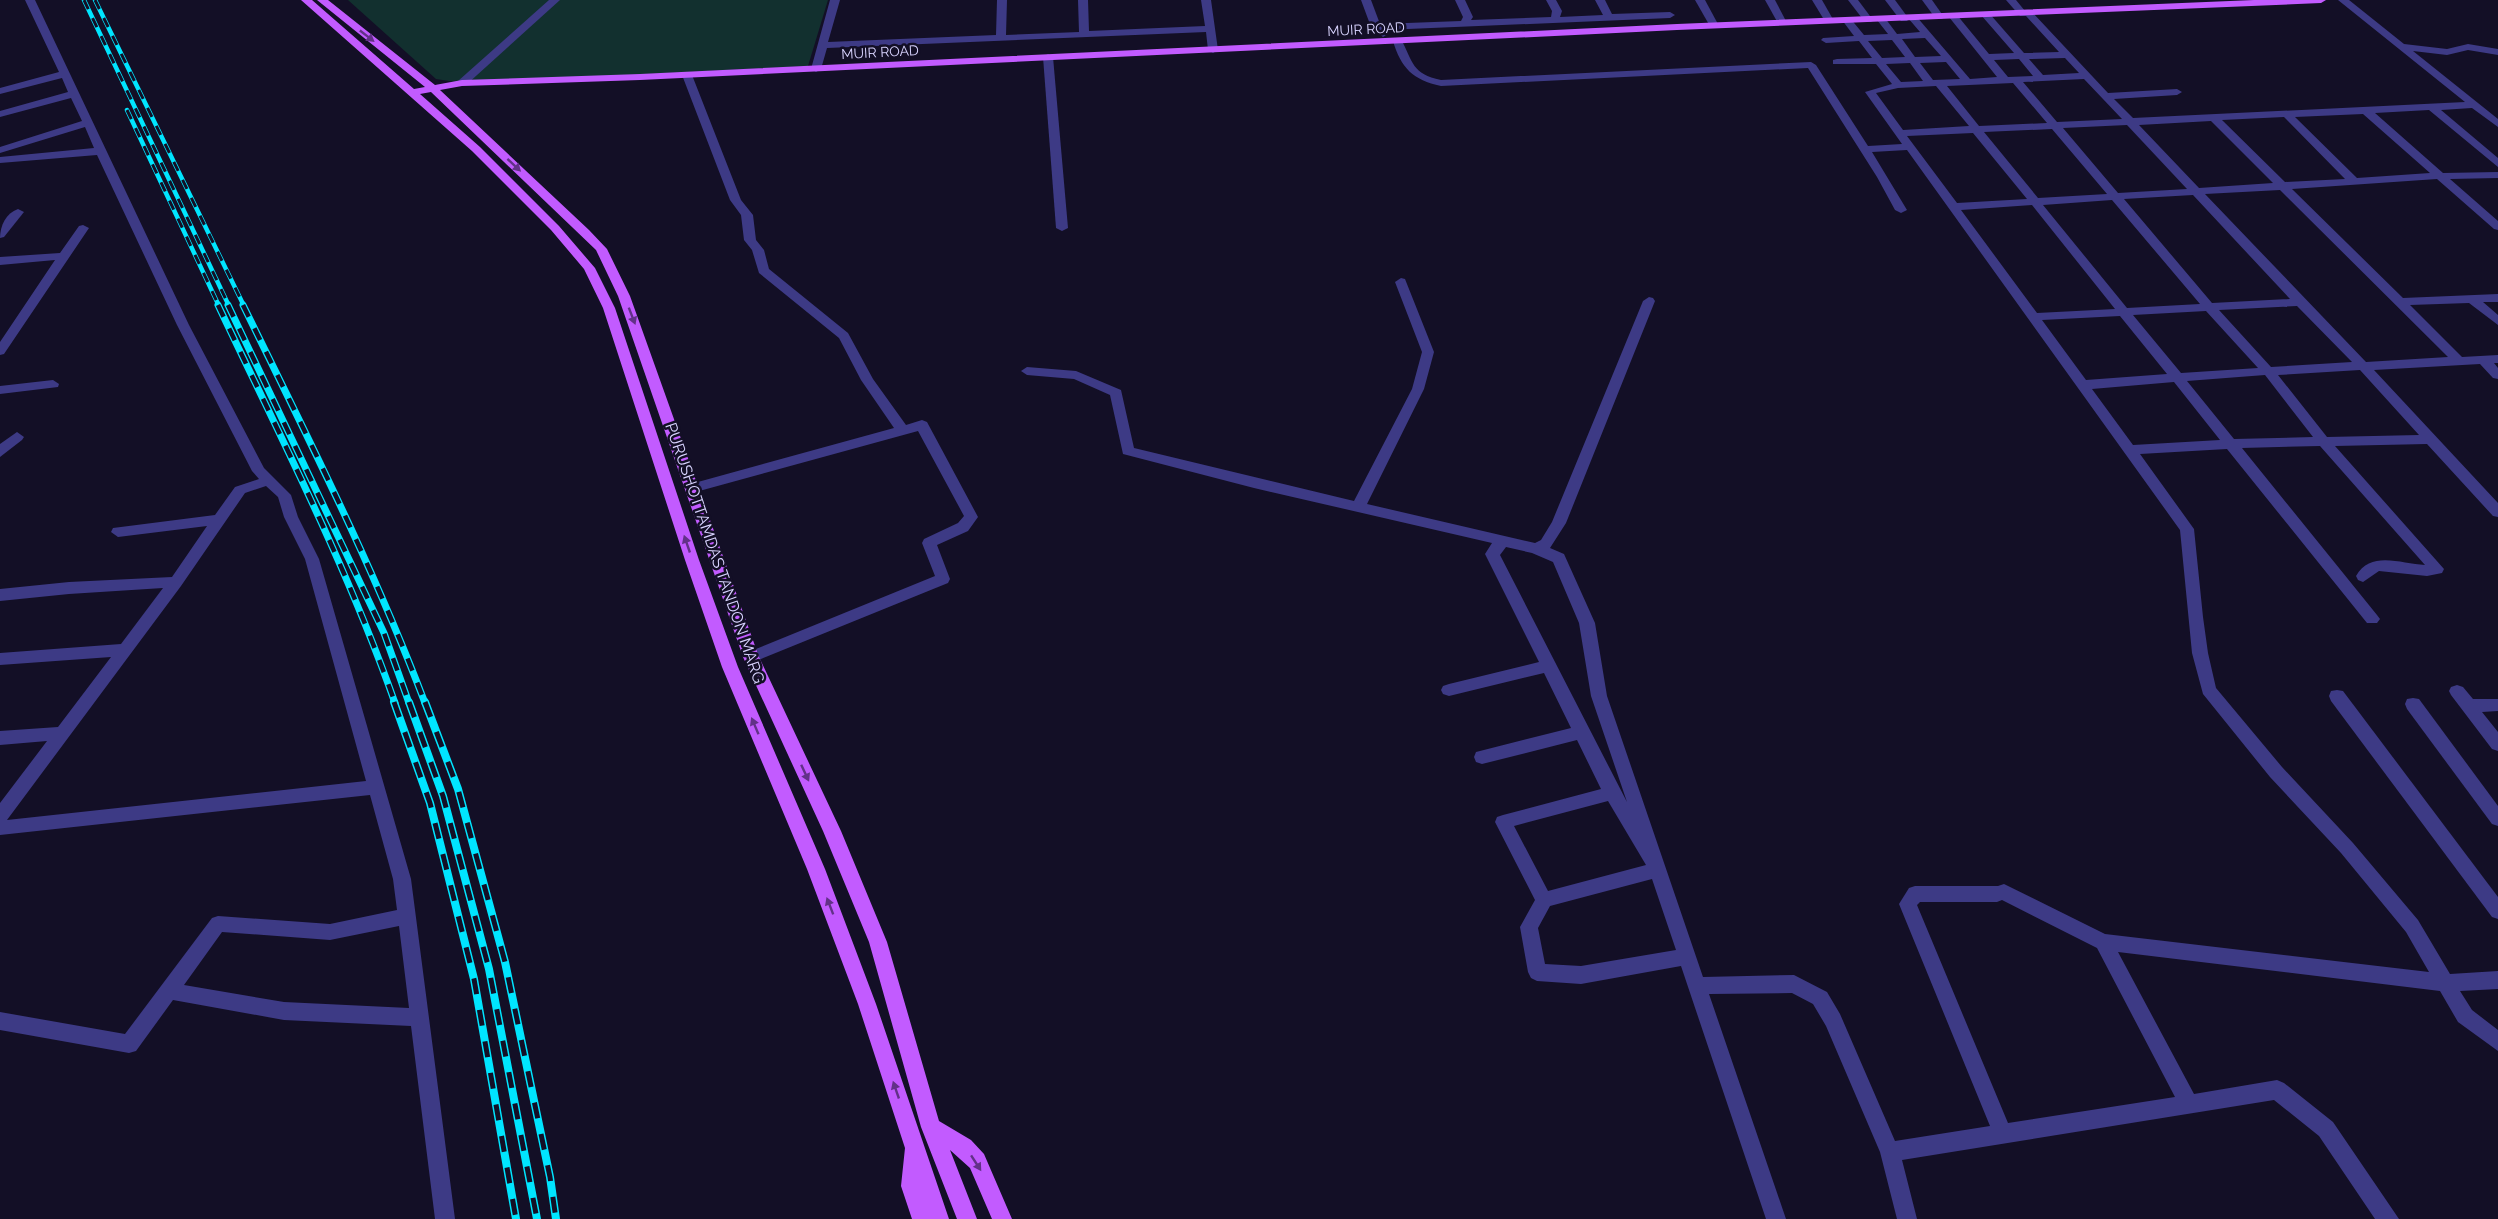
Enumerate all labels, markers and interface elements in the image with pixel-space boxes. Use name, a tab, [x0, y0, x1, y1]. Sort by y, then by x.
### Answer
street label: MUIR ROAD	[1327, 19, 1405, 39]
one-way arrow	[360, 30, 375, 42]
street label: MUIR ROAD	[841, 42, 919, 62]
one-way arrow	[507, 157, 521, 171]
one-way arrow	[628, 307, 637, 325]
street label: PURUSHOTTAMDAS TANDON MARG	[661, 420, 769, 686]
one-way arrow	[681, 535, 691, 553]
one-way arrow	[750, 717, 759, 735]
one-way arrow	[801, 764, 810, 781]
one-way arrow	[825, 897, 835, 915]
one-way arrow	[891, 1081, 900, 1099]
one-way arrow	[971, 1155, 982, 1171]

